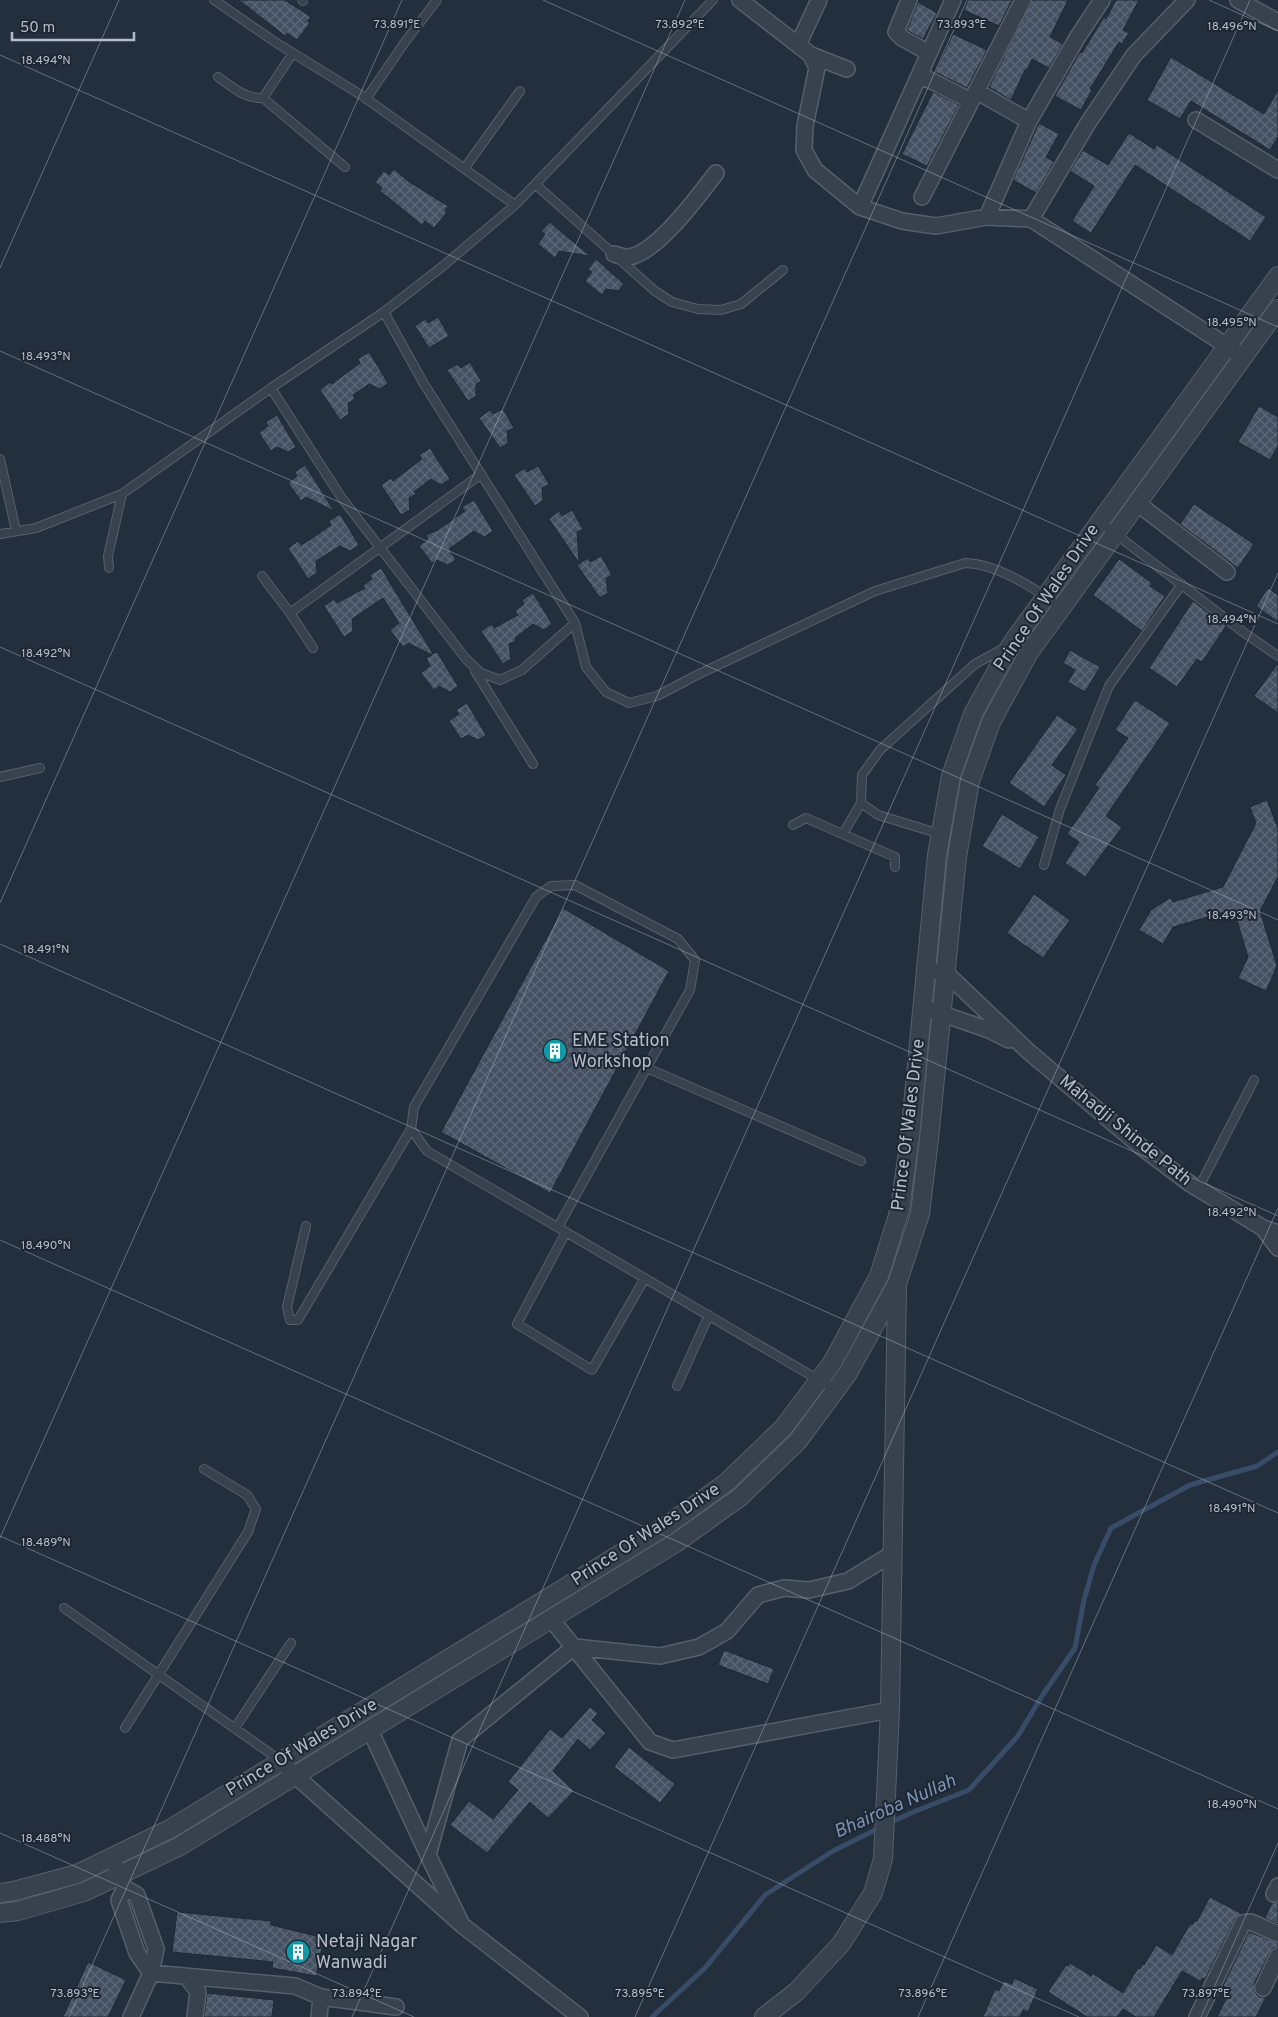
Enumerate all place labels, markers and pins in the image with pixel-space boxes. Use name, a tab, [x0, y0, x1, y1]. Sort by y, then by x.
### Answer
place label: EME Station Workshop	[572, 1030, 670, 1074]
building icon: EME Station Workshop	[542, 1038, 568, 1064]
place label: Netaji Nagar Wanwadi	[316, 1931, 417, 1975]
building icon: Netaji Nagar Wanwadi	[285, 1939, 311, 1965]

